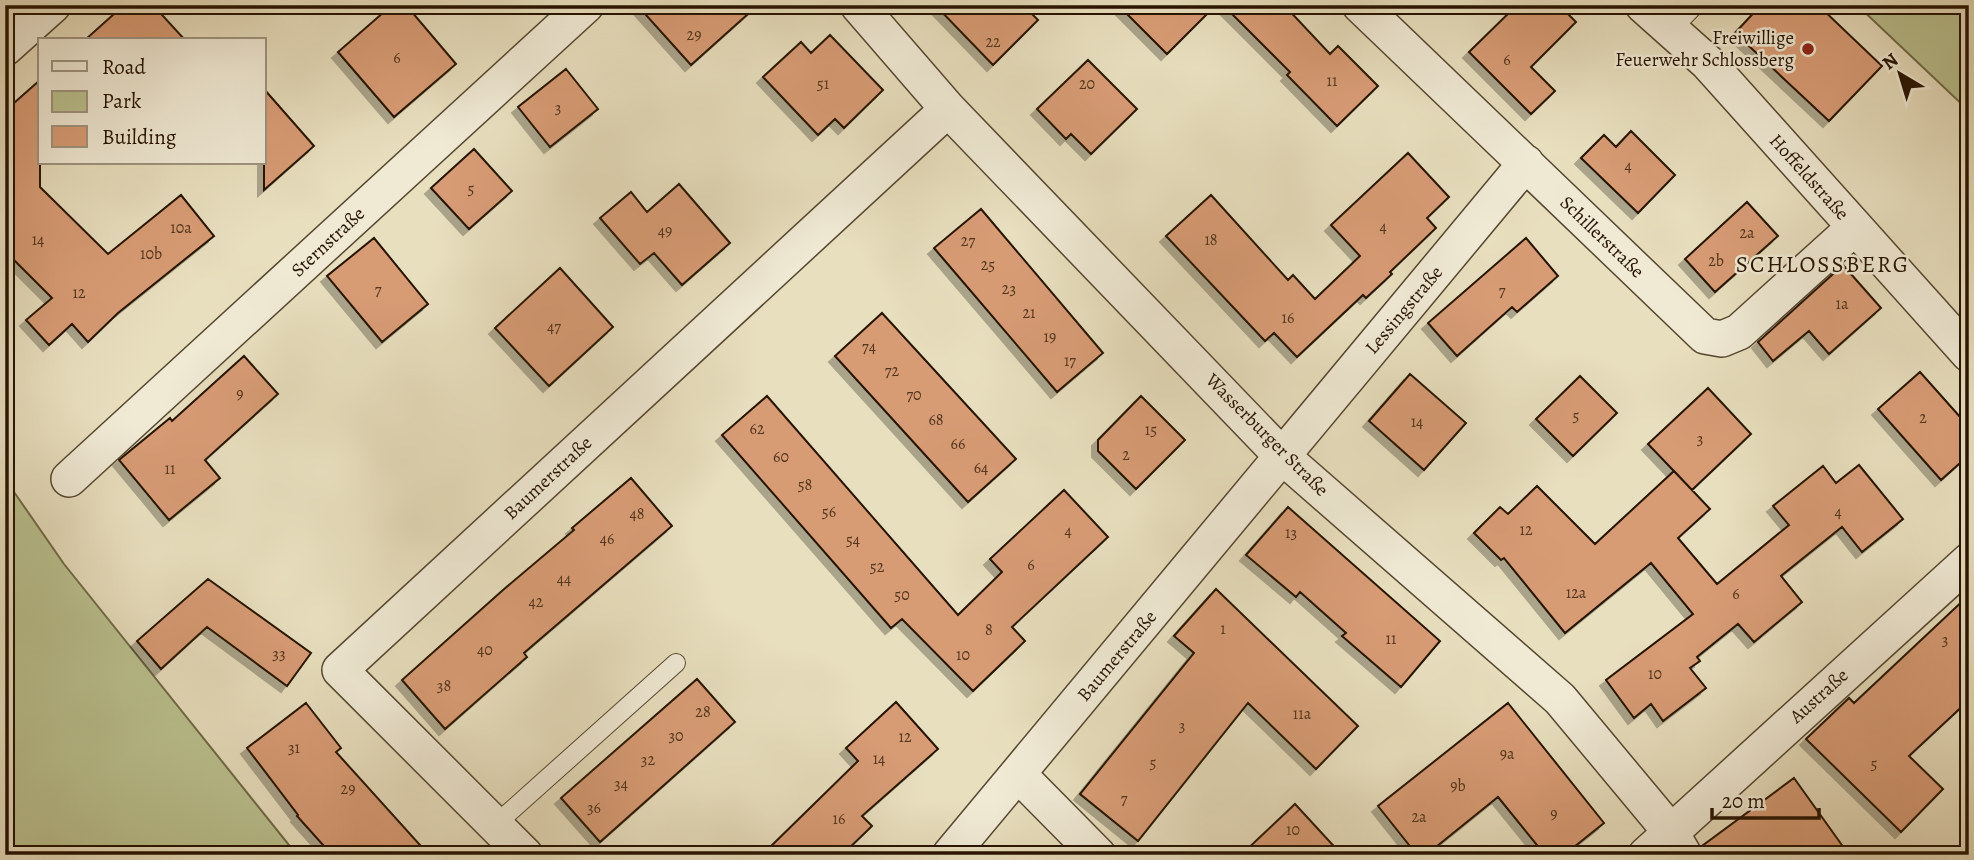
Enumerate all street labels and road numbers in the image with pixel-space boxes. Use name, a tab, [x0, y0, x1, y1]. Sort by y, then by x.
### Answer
street label: Hoffeldstraße	[1763, 128, 1855, 226]
street label: Schillerstraße	[1554, 190, 1650, 284]
street label: Sternstraße	[285, 201, 371, 283]
street label: Lessingstraße	[1359, 260, 1449, 360]
street label: Wasserburger Straße	[1199, 367, 1334, 502]
street label: Baumerstraße	[498, 430, 598, 526]
street label: Baumerstraße	[1071, 605, 1163, 707]
street label: Austraße	[1783, 663, 1854, 730]

